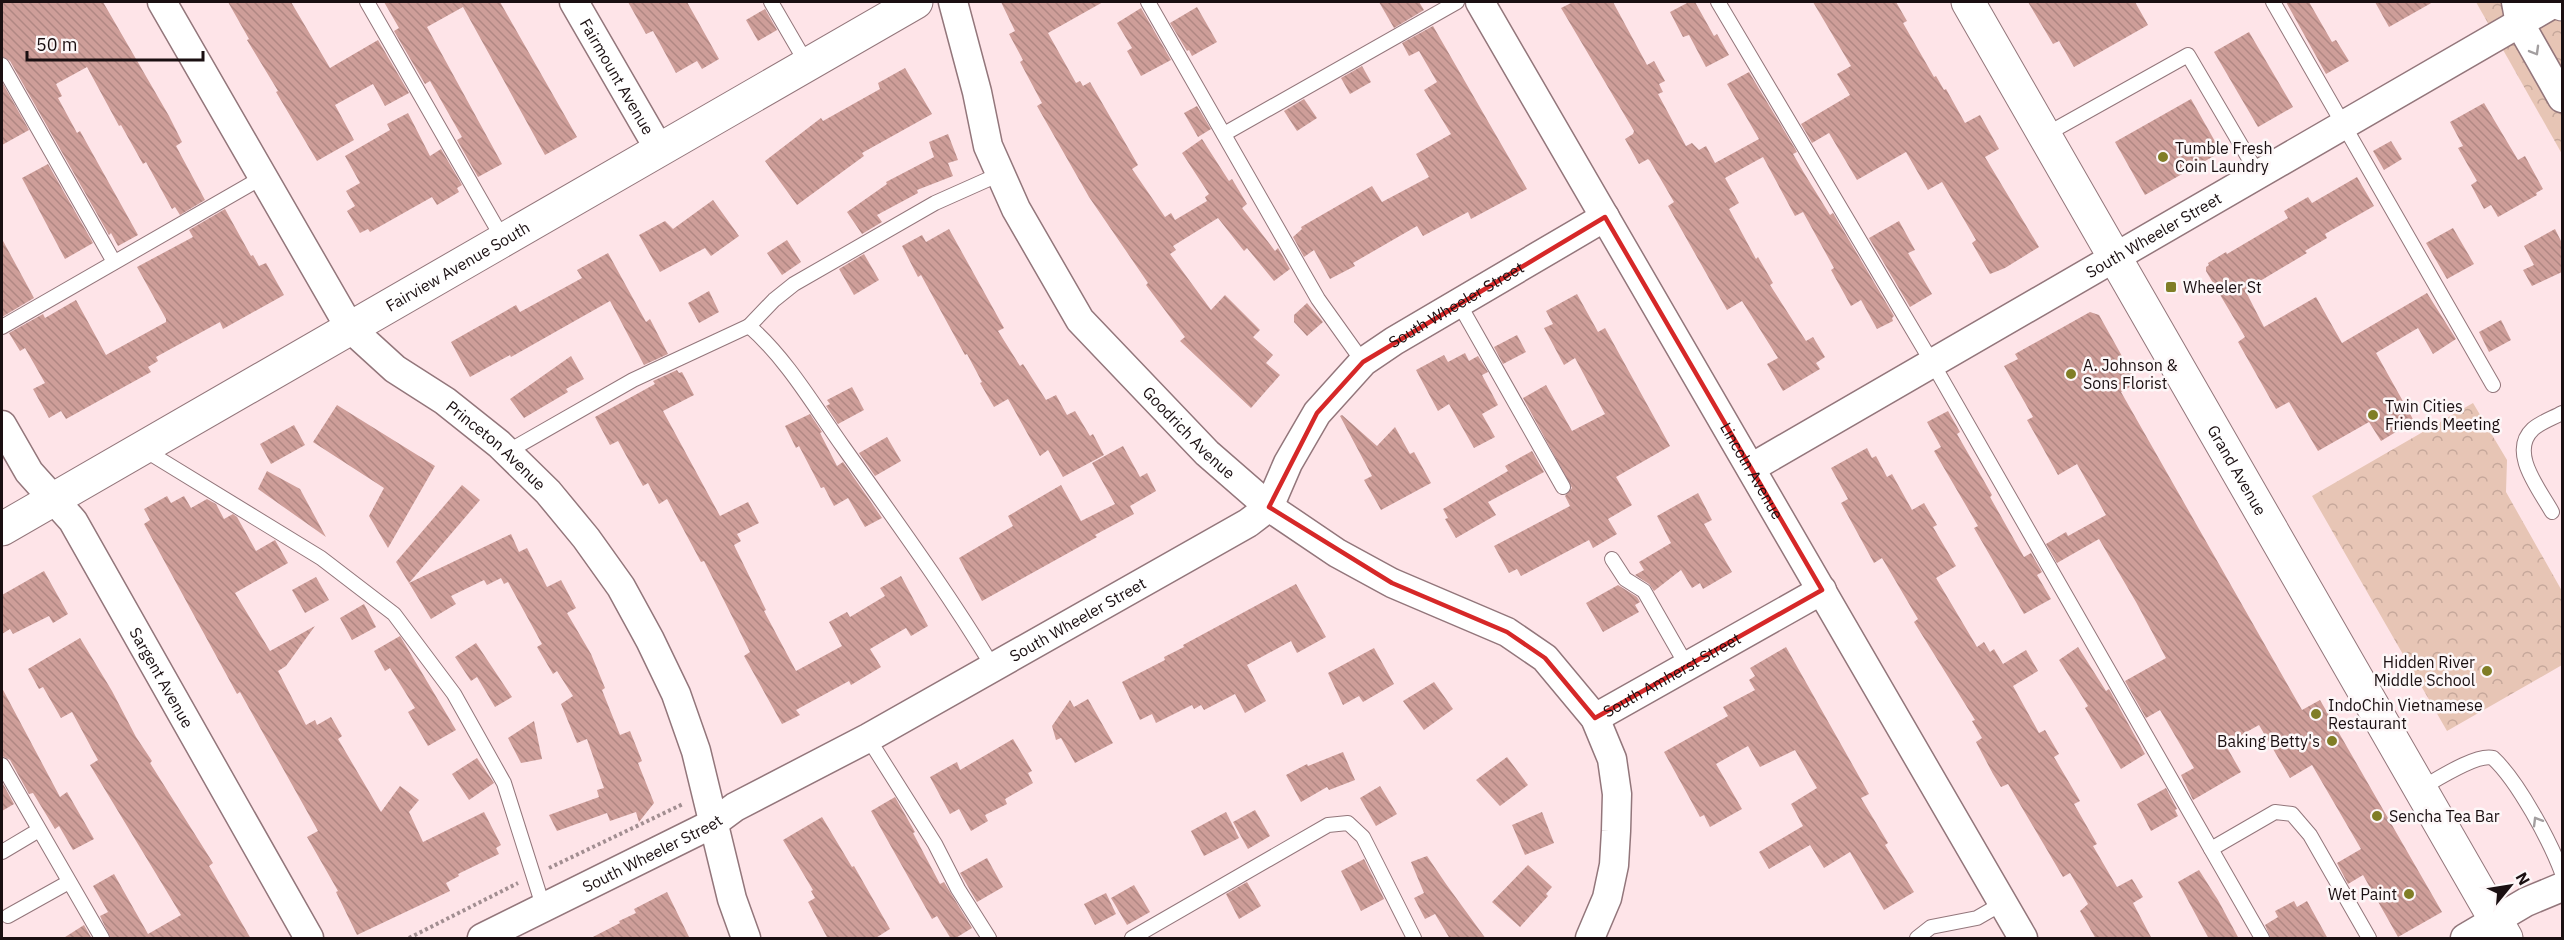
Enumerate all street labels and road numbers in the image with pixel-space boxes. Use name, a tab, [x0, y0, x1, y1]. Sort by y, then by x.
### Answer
street label: Fairmount Avenue	[576, 15, 659, 138]
street label: South Wheeler Street	[2082, 188, 2225, 282]
street label: Fairview Avenue South	[382, 217, 533, 316]
street label: South Wheeler Street	[1384, 257, 1527, 352]
street label: Goodrich Avenue	[1139, 382, 1239, 483]
street label: Princeton Avenue	[442, 396, 550, 494]
street label: Lincoln Avenue	[1716, 419, 1788, 523]
street label: Grand Avenue	[2203, 421, 2271, 519]
street label: South Wheeler Street	[1006, 573, 1149, 666]
street label: Sargent Avenue	[125, 624, 198, 732]
street label: South Amherst Street	[1599, 628, 1744, 722]
street label: South Wheeler Street	[579, 810, 726, 897]

